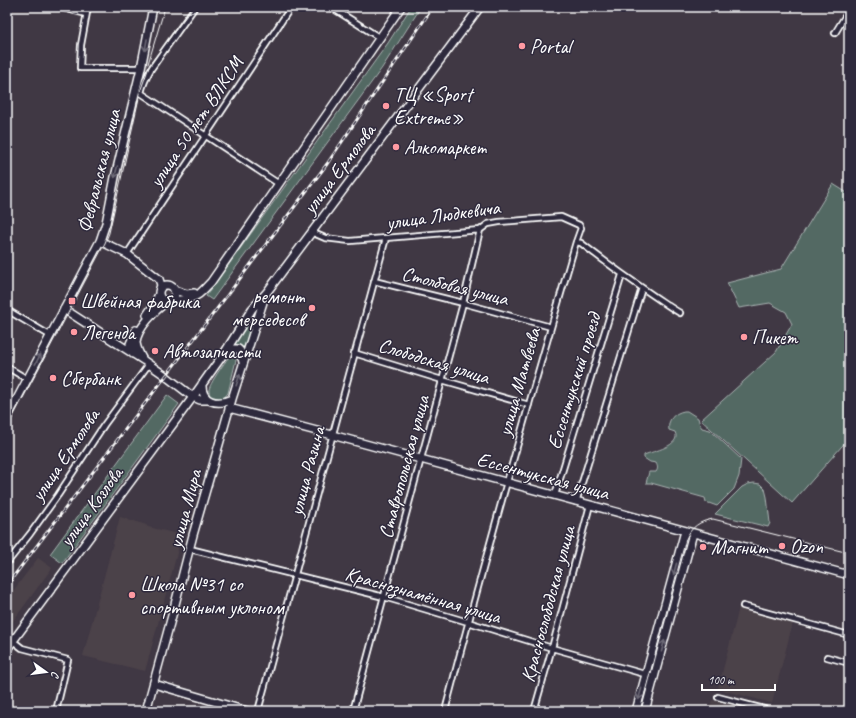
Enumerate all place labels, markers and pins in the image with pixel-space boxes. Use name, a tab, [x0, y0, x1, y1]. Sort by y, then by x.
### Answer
place label: Portal	[530, 34, 575, 59]
marker: Portal	[517, 41, 527, 51]
place label: ТЦ «Sport Extreme»	[394, 82, 476, 130]
marker: ТЦ «Sport Extreme»	[381, 101, 391, 111]
place label: Алкомаркет	[404, 135, 487, 160]
marker: Алкомаркет	[391, 142, 401, 152]
place label: ремонт мерседесов	[232, 284, 308, 332]
place label: Швейная фабрика	[80, 289, 201, 314]
marker: Швейная фабрика	[67, 296, 77, 306]
marker: ремонт мерседесов	[307, 303, 317, 313]
place label: Легенда	[82, 320, 137, 345]
place label: Пикет	[752, 325, 799, 350]
marker: Легенда	[69, 327, 79, 337]
marker: Пикет	[739, 332, 749, 342]
place label: Автозапчасти	[163, 339, 262, 364]
marker: Автозапчасти	[150, 346, 160, 356]
place label: Сбербанк	[61, 366, 122, 391]
marker: Сбербанк	[48, 373, 58, 383]
place label: Ozon	[790, 534, 824, 559]
place label: Магнит	[711, 535, 769, 560]
marker: Ozon	[777, 541, 787, 551]
marker: Магнит	[698, 542, 708, 552]
place label: Школа №31 со спортивным уклоном	[140, 572, 285, 620]
marker: Школа №31 со спортивным уклоном	[127, 590, 137, 600]

